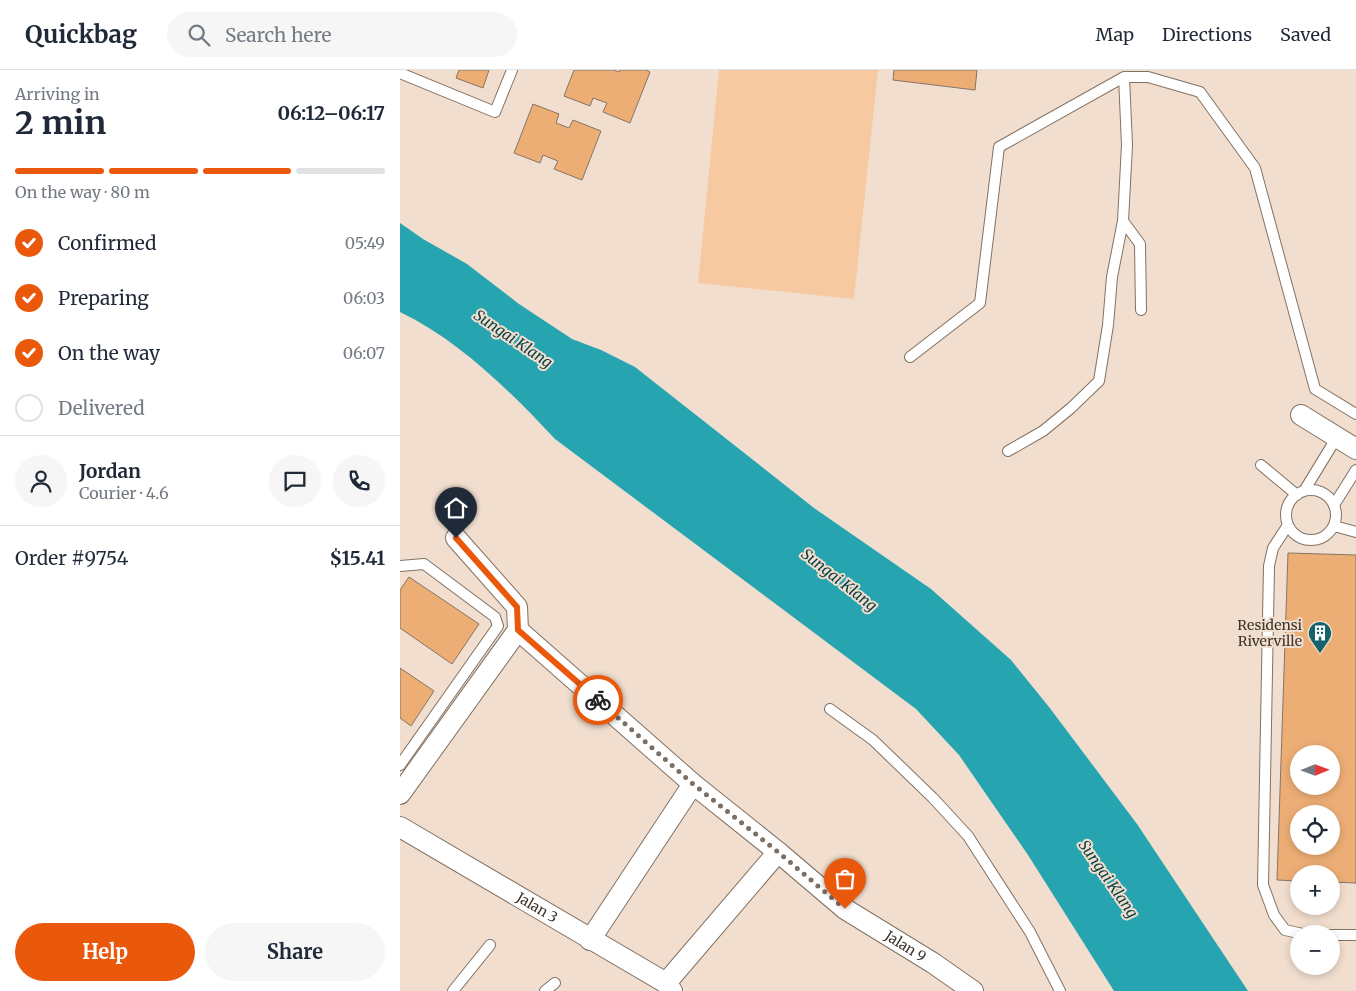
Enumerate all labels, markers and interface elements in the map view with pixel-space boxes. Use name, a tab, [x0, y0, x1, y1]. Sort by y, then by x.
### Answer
search box	[167, 12, 517, 57]
text: Quickbag	[25, 19, 137, 50]
icon: search	[185, 21, 213, 49]
text: Search here	[225, 23, 331, 47]
text: Map	[1096, 23, 1134, 46]
text: Directions	[1162, 23, 1252, 46]
text: Saved	[1280, 23, 1331, 46]
text: Arriving in	[15, 84, 100, 104]
text: 06:12–06:17	[277, 101, 385, 125]
text: 2 min	[15, 103, 106, 143]
text: On the way · 80 m	[15, 182, 150, 202]
icon: check	[15, 229, 43, 257]
text: Confirmed	[58, 231, 156, 255]
text: 05:49	[345, 233, 385, 253]
icon: check	[15, 284, 43, 312]
text: Preparing	[58, 286, 149, 310]
text: 06:03	[343, 288, 385, 308]
water label: Sungai Klang	[470, 305, 556, 372]
icon: check	[15, 339, 43, 367]
text: On the way	[58, 341, 160, 365]
text: 06:07	[343, 343, 385, 363]
text: Delivered	[58, 396, 145, 420]
button: person	[15, 455, 67, 507]
button: chat	[269, 455, 321, 507]
button: phone	[333, 455, 385, 507]
text: Jordan	[79, 459, 141, 483]
text: Courier · 4.6	[79, 483, 169, 503]
pin	[435, 487, 477, 538]
icon: home	[442, 494, 470, 522]
water label: Sungai Klang	[798, 544, 881, 615]
text: Order #9754	[15, 546, 128, 570]
text: $15.41	[330, 546, 385, 570]
place label: Residensi Riverville	[1237, 616, 1302, 650]
building icon: Residensi Riverville	[1307, 620, 1333, 654]
courier	[573, 675, 623, 725]
icon: bike	[584, 686, 612, 714]
north arrow	[1290, 745, 1340, 795]
map controls	[1290, 745, 1340, 975]
button: locate	[1290, 805, 1340, 855]
water label: Sungai Klang	[1075, 836, 1142, 921]
pin	[824, 858, 866, 909]
icon: bag	[831, 865, 859, 893]
button: +	[1290, 865, 1340, 915]
street label: Jalan 3	[512, 888, 561, 927]
button: Help	[15, 923, 195, 981]
button: Share	[205, 923, 385, 981]
button: −	[1290, 925, 1340, 975]
street label: Jalan 9	[881, 926, 930, 966]

